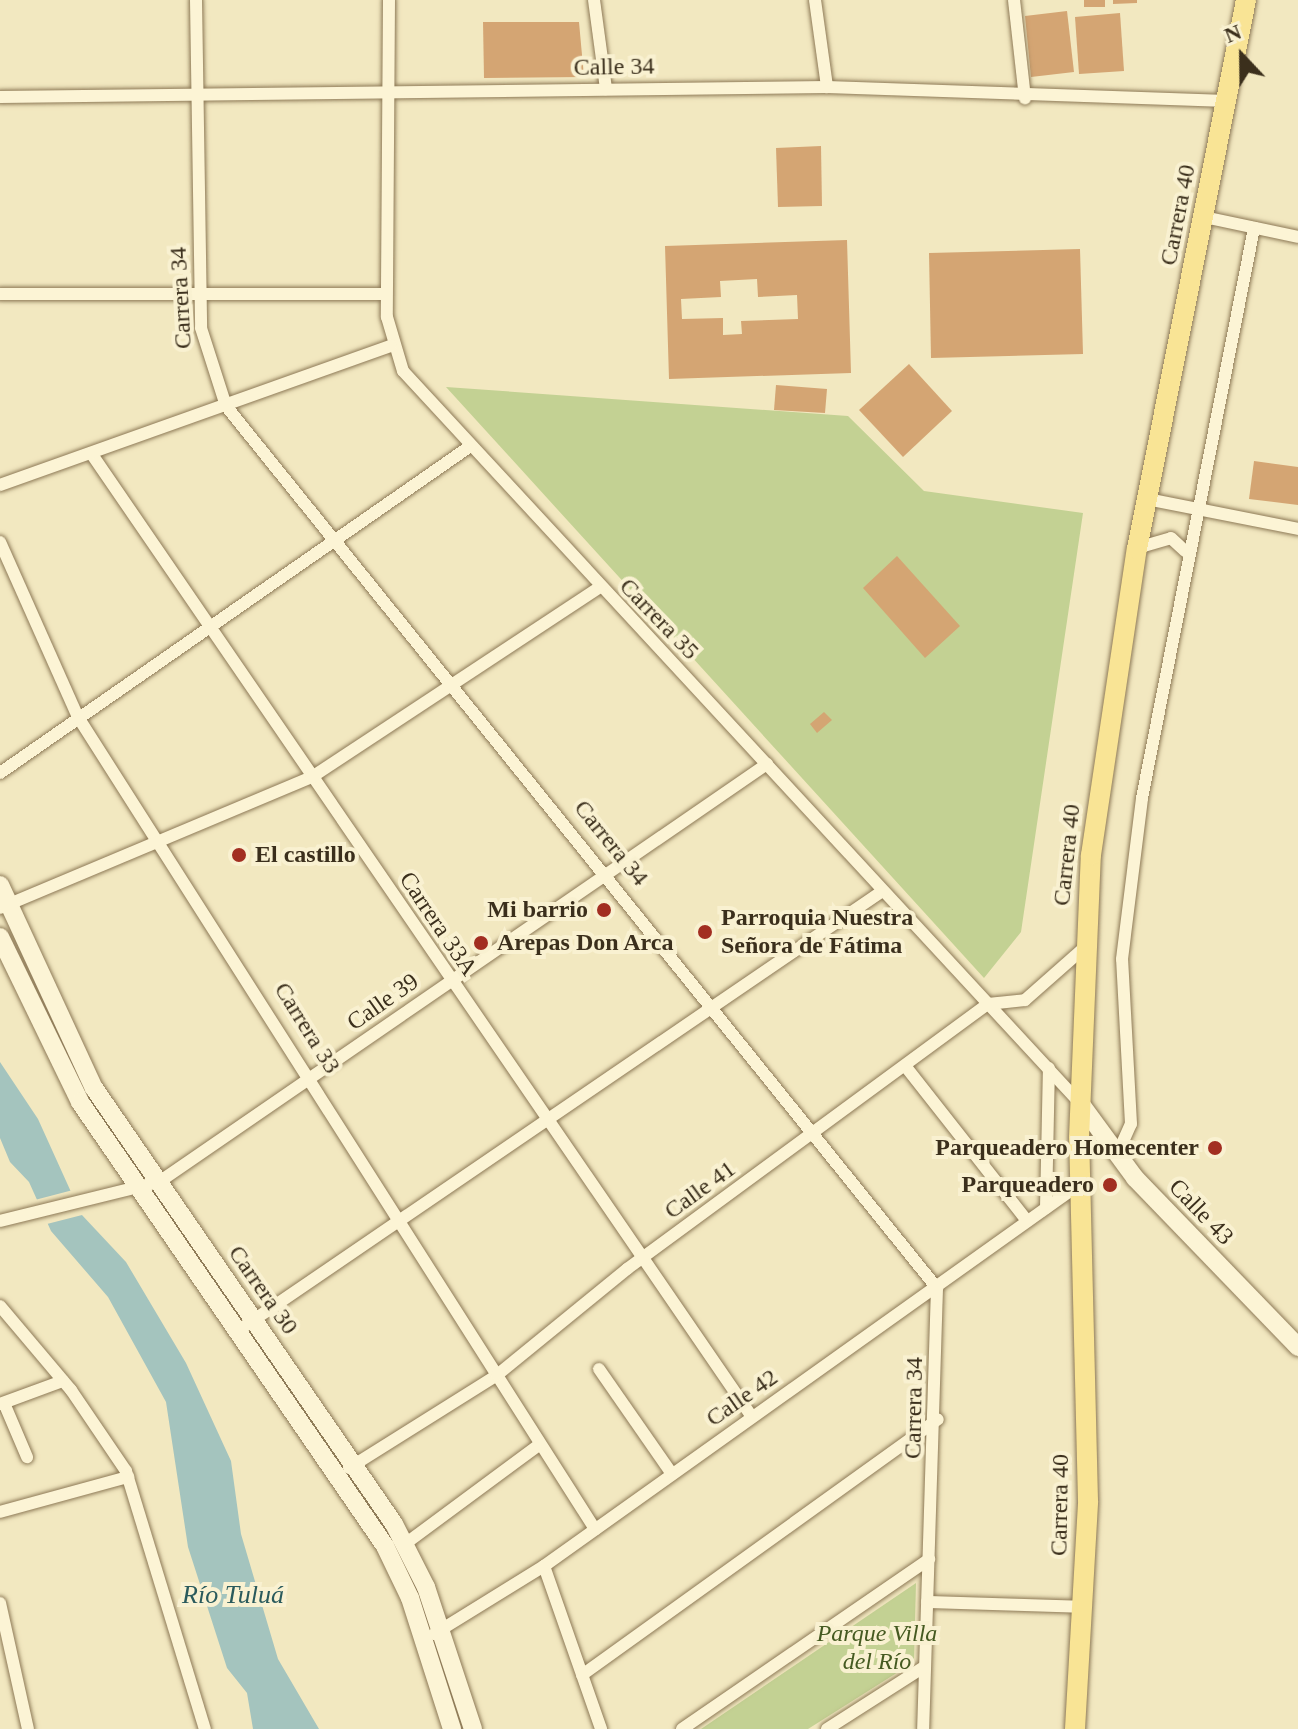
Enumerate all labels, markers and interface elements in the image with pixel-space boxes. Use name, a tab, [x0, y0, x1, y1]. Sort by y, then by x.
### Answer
north arrow	[1202, 16, 1282, 96]
text: N	[1221, 19, 1245, 48]
street label: Calle 34	[573, 52, 655, 82]
street label: Carrera 40	[1154, 162, 1202, 268]
street label: Carrera 34	[164, 246, 198, 350]
street label: Carrera 35	[613, 572, 705, 666]
street label: Carrera 34	[568, 794, 654, 892]
street label: Carrera 40	[1047, 803, 1087, 907]
place label: El castillo	[255, 841, 356, 869]
marker: El castillo	[230, 846, 248, 864]
street label: Carrera 33A	[393, 867, 483, 981]
place label: Mi barrio	[487, 896, 588, 924]
marker: Mi barrio	[595, 901, 613, 919]
place label: Parroquia Nuestra Señora de Fátima	[721, 904, 913, 960]
marker: Parroquia Nuestra Señora de Fátima	[696, 923, 714, 941]
place label: Arepas Don Arca	[497, 929, 675, 957]
marker: Arepas Don Arca	[472, 934, 490, 952]
street label: Calle 39	[342, 967, 424, 1037]
street label: Carrera 33	[268, 977, 346, 1079]
place label: Parqueadero Homecenter	[935, 1134, 1199, 1162]
marker: Parqueadero Homecenter	[1206, 1139, 1224, 1157]
street label: Calle 41	[659, 1155, 741, 1225]
place label: Parqueadero	[962, 1171, 1094, 1199]
street label: Calle 43	[1163, 1173, 1239, 1251]
marker: Parqueadero	[1101, 1176, 1119, 1194]
street label: Carrera 30	[222, 1240, 304, 1340]
street label: Carrera 34	[899, 1357, 929, 1459]
street label: Calle 42	[701, 1363, 783, 1433]
street label: Carrera 40	[1045, 1454, 1075, 1556]
water label: Río Tuluá	[182, 1579, 284, 1611]
park label: Parque Villa del Río	[817, 1620, 937, 1676]

